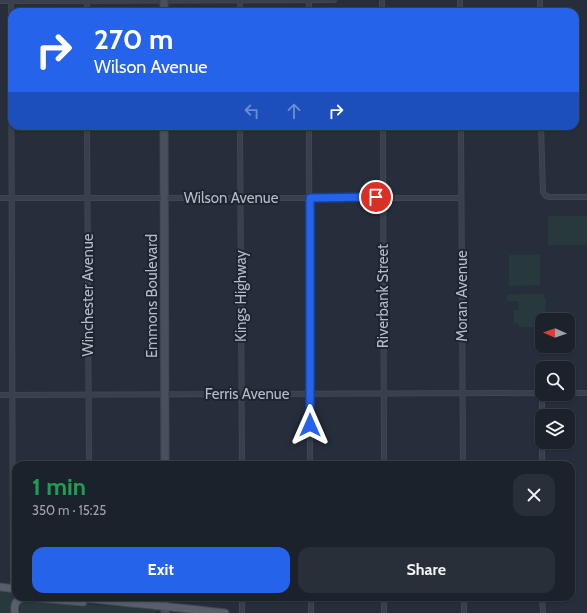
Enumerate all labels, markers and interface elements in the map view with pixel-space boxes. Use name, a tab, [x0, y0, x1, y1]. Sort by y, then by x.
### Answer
text: 270 m	[94, 22, 173, 56]
icon: right	[28, 24, 80, 76]
text: Wilson Avenue	[94, 56, 208, 78]
icon: left	[241, 100, 263, 122]
icon: ahead	[283, 100, 305, 122]
icon: right	[325, 100, 347, 122]
pin	[359, 180, 393, 214]
icon: arrive	[365, 186, 387, 208]
street label: Wilson Avenue	[184, 189, 279, 207]
street label: Winchester Avenue	[79, 233, 97, 356]
street label: Emmons Boulevard	[143, 234, 161, 358]
street label: Riverbank Street	[374, 244, 392, 348]
street label: Kings Highway	[232, 250, 250, 342]
street label: Moran Avenue	[453, 250, 471, 342]
north arrow	[535, 313, 575, 353]
map controls	[535, 313, 575, 449]
button: search	[535, 361, 575, 401]
street label: Ferris Avenue	[205, 385, 290, 403]
position arrow	[289, 404, 331, 446]
button: layers	[535, 409, 575, 449]
text: 1 min	[32, 472, 86, 501]
button: close	[513, 474, 555, 516]
text: 350 m · 15:25	[32, 502, 106, 518]
button: Exit	[32, 547, 290, 593]
button: Share	[298, 547, 555, 593]

